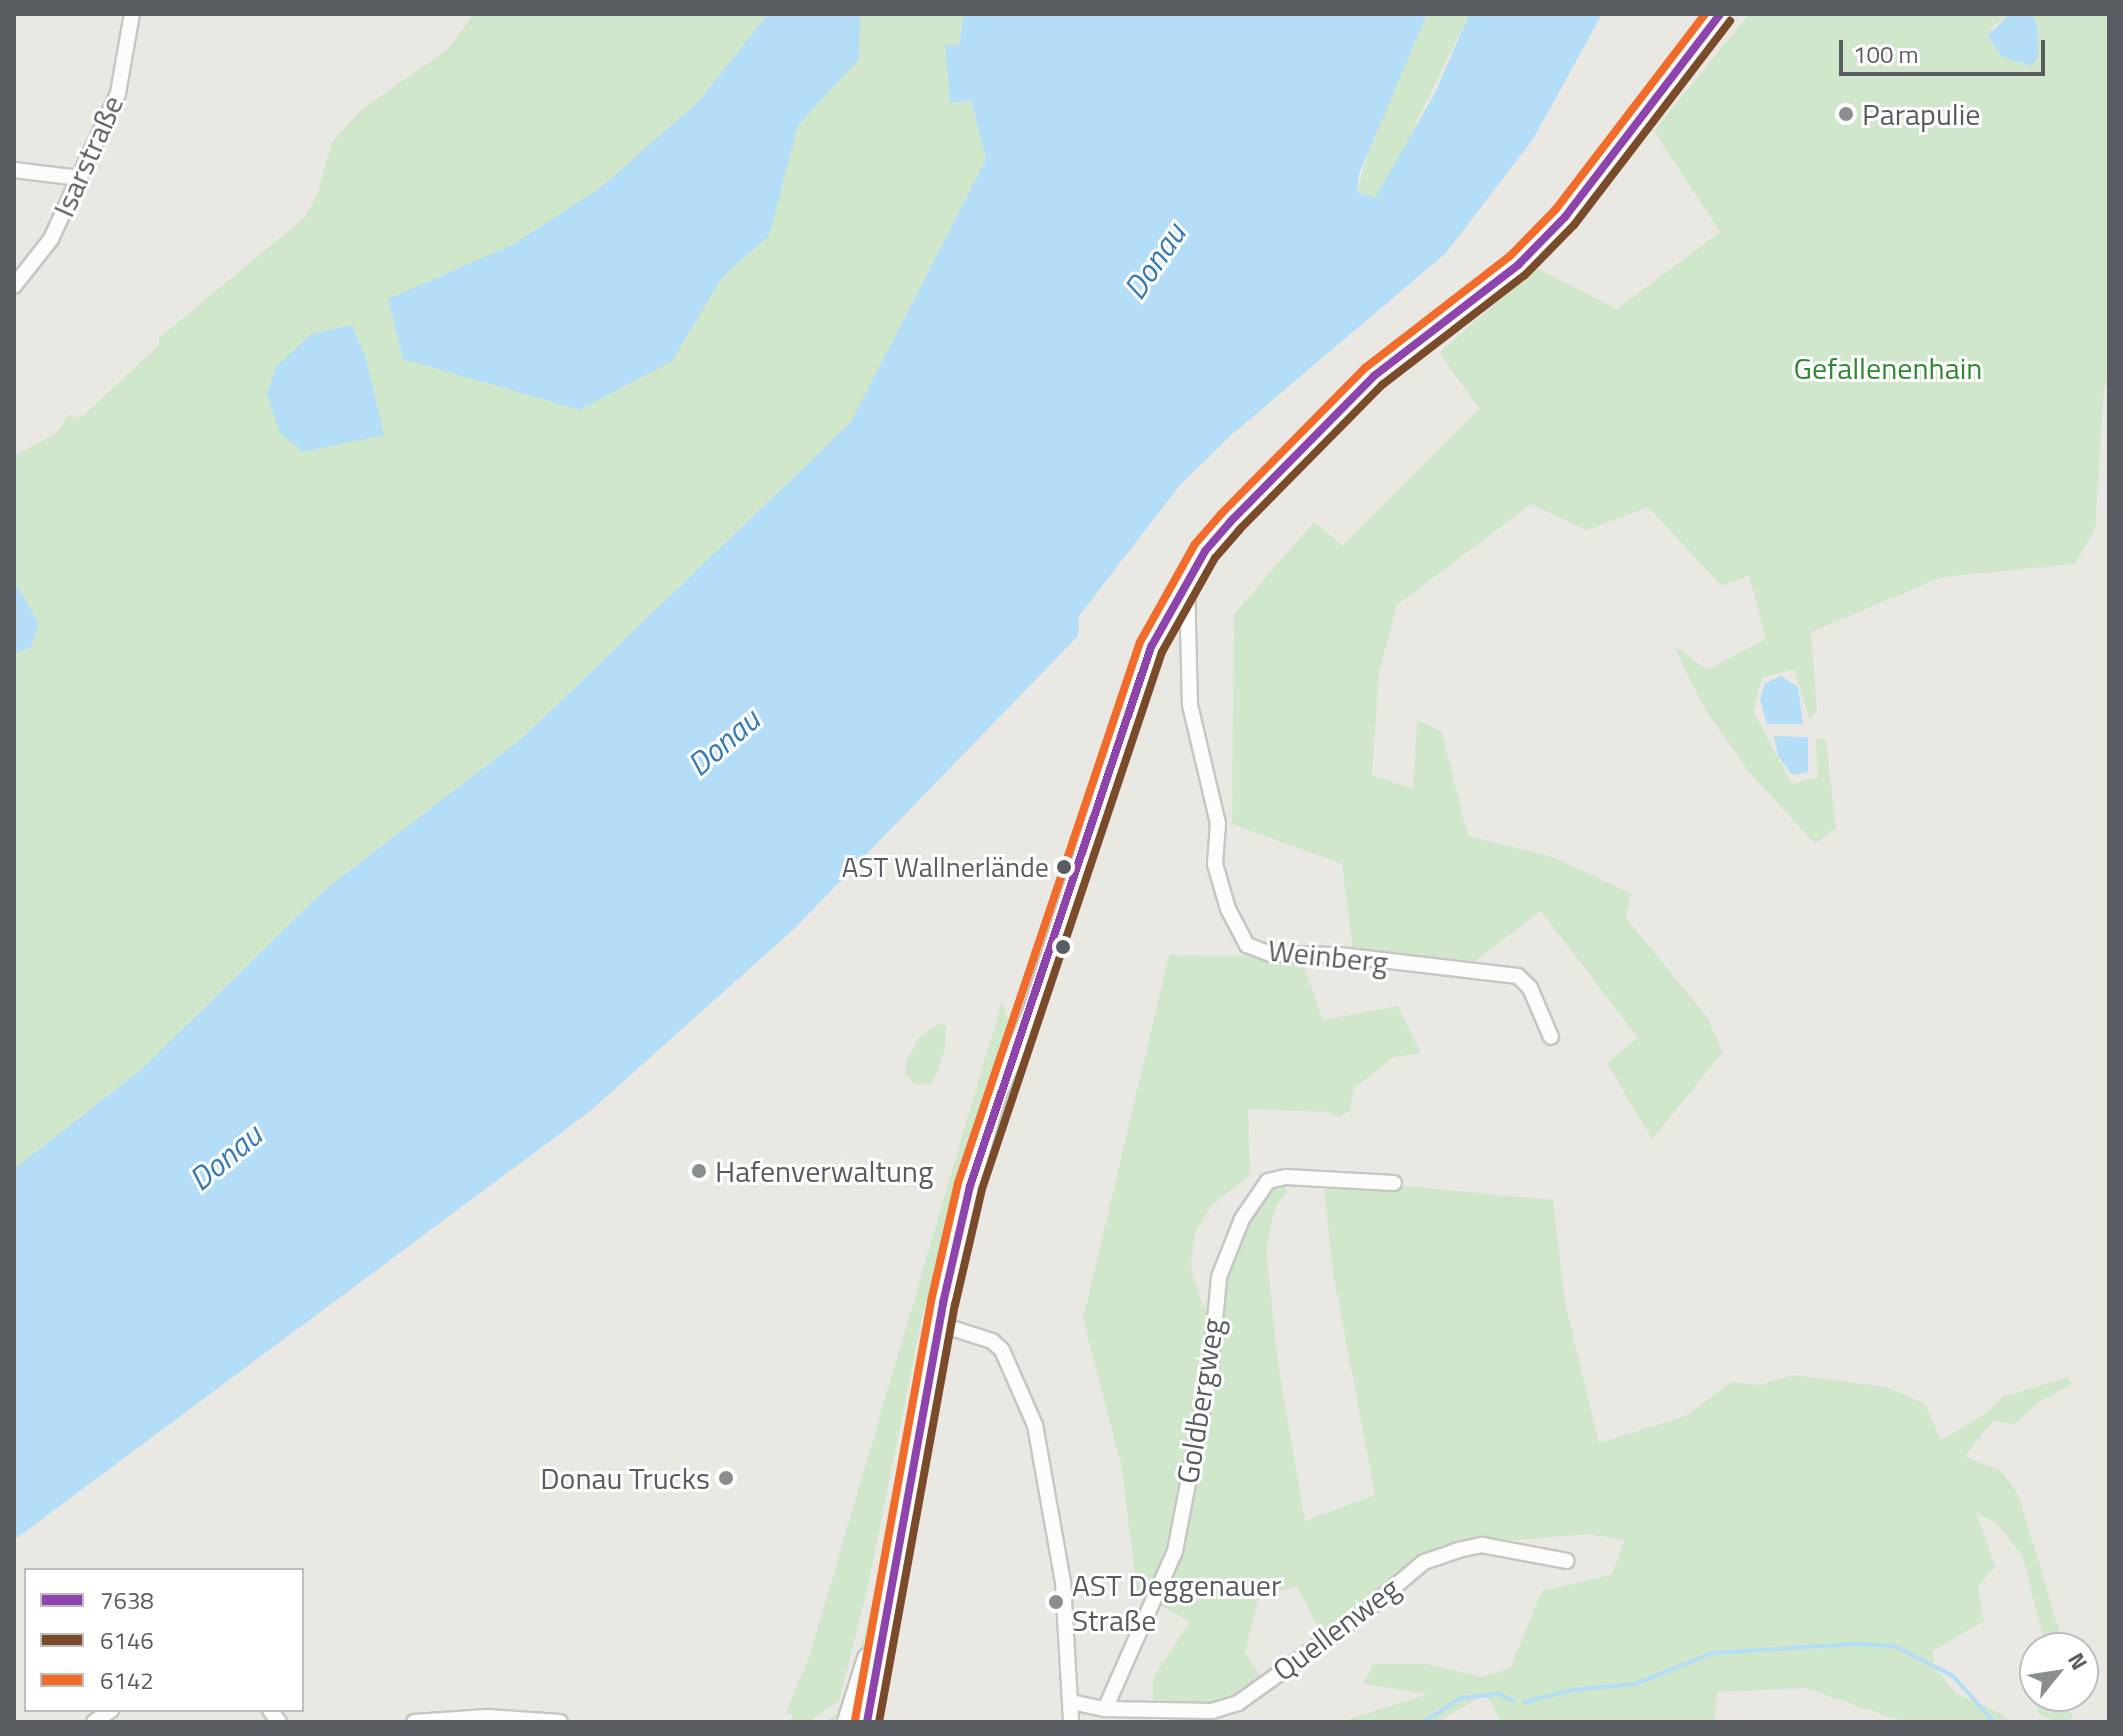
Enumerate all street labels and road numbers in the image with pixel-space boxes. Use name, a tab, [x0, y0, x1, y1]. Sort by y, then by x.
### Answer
street label: Isarstraße	[45, 90, 131, 222]
street label: Weinberg	[1266, 932, 1390, 980]
street label: Goldbergweg	[1169, 1316, 1231, 1486]
street label: Quellenweg	[1266, 1570, 1406, 1688]

